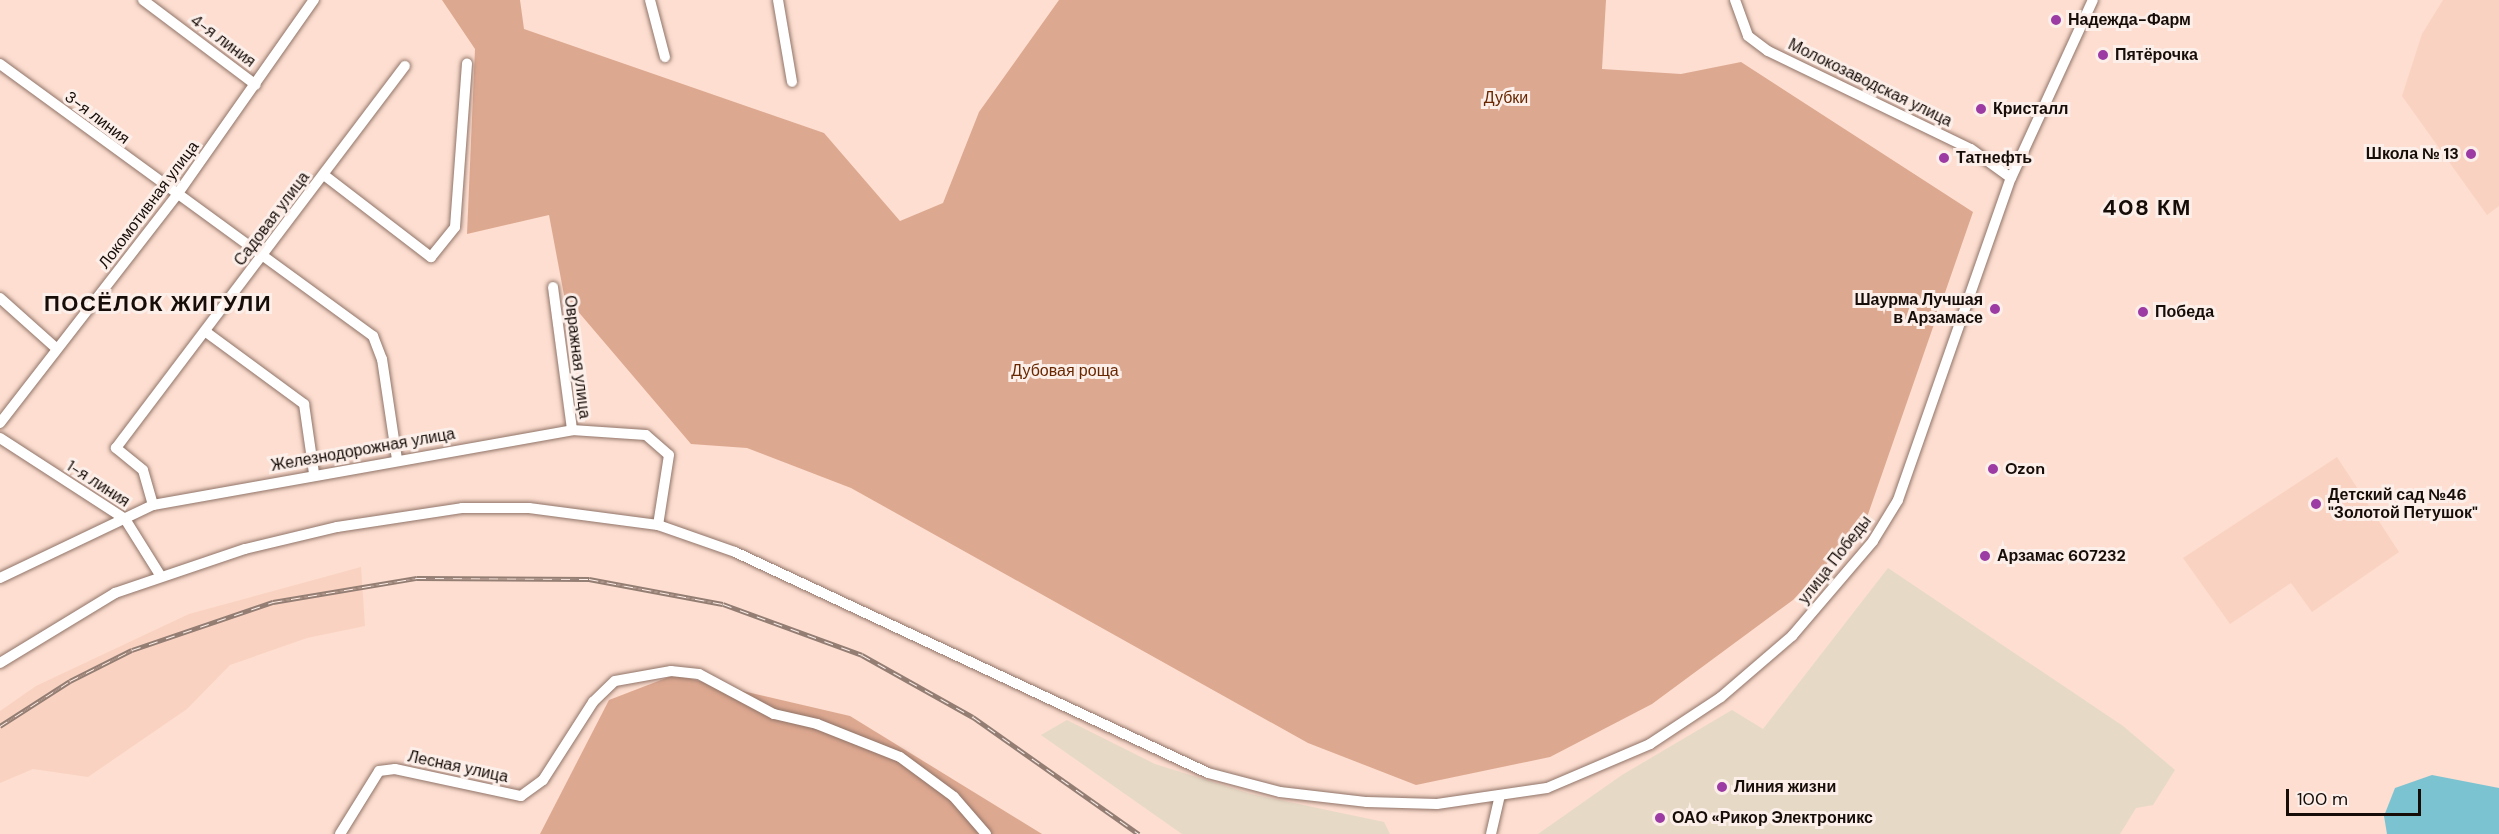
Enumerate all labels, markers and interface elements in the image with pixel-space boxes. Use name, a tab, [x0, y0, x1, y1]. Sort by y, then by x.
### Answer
street label: 4-я линия	[187, 10, 259, 72]
place label: Надежда-Фарм	[2068, 10, 2191, 30]
marker: Надежда-Фарм	[2049, 13, 2063, 27]
street label: Молокозаводская улица	[1785, 35, 1955, 131]
place label: Пятёрочка	[2115, 45, 2198, 65]
marker: Пятёрочка	[2096, 48, 2110, 62]
street label: 3-я линия	[61, 88, 133, 148]
park label: Дубки	[1484, 88, 1528, 108]
place label: Кристалл	[1993, 99, 2068, 119]
marker: Кристалл	[1974, 102, 1988, 116]
street label: Локомотивная улица	[95, 138, 203, 272]
place label: Школа № 13	[2366, 144, 2459, 164]
marker: Школа № 13	[2464, 147, 2478, 161]
place label: Татнефть	[1956, 148, 2032, 168]
marker: Татнефть	[1937, 151, 1951, 165]
street label: Садовая улица	[230, 168, 314, 270]
district label: 408 КМ	[2102, 195, 2192, 221]
place label: Шаурма Лучшая в Арзамасе	[1855, 290, 1983, 328]
district label: ПОСЁЛОК ЖИГУЛИ	[44, 291, 272, 317]
street label: Овражная улица	[560, 294, 594, 420]
marker: Шаурма Лучшая в Арзамасе	[1988, 302, 2002, 316]
place label: Победа	[2155, 302, 2214, 322]
marker: Победа	[2136, 305, 2150, 319]
park label: Дубовая роща	[1011, 361, 1119, 381]
street label: Железнодорожная улица	[269, 424, 457, 476]
street label: 1-я линия	[63, 457, 133, 511]
place label: Ozon	[2005, 459, 2045, 479]
marker: Ozon	[1986, 462, 2000, 476]
place label: Детский сад №46 "Золотой Петушок"	[2328, 485, 2478, 523]
marker: Детский сад №46 "Золотой Петушок"	[2309, 497, 2323, 511]
street label: улица Победы	[1794, 512, 1876, 608]
place label: Арзамас 607232	[1997, 546, 2126, 566]
marker: Арзамас 607232	[1978, 549, 1992, 563]
street label: Лесная улица	[406, 747, 510, 787]
place label: Линия жизни	[1734, 777, 1836, 797]
scale bar	[2289, 777, 2424, 815]
marker: Линия жизни	[1715, 780, 1729, 794]
text: 100 m	[2297, 787, 2348, 811]
place label: ОАО «Рикор Электроникс	[1672, 808, 1873, 828]
marker: ОАО «Рикор Электроникс	[1653, 811, 1667, 825]

